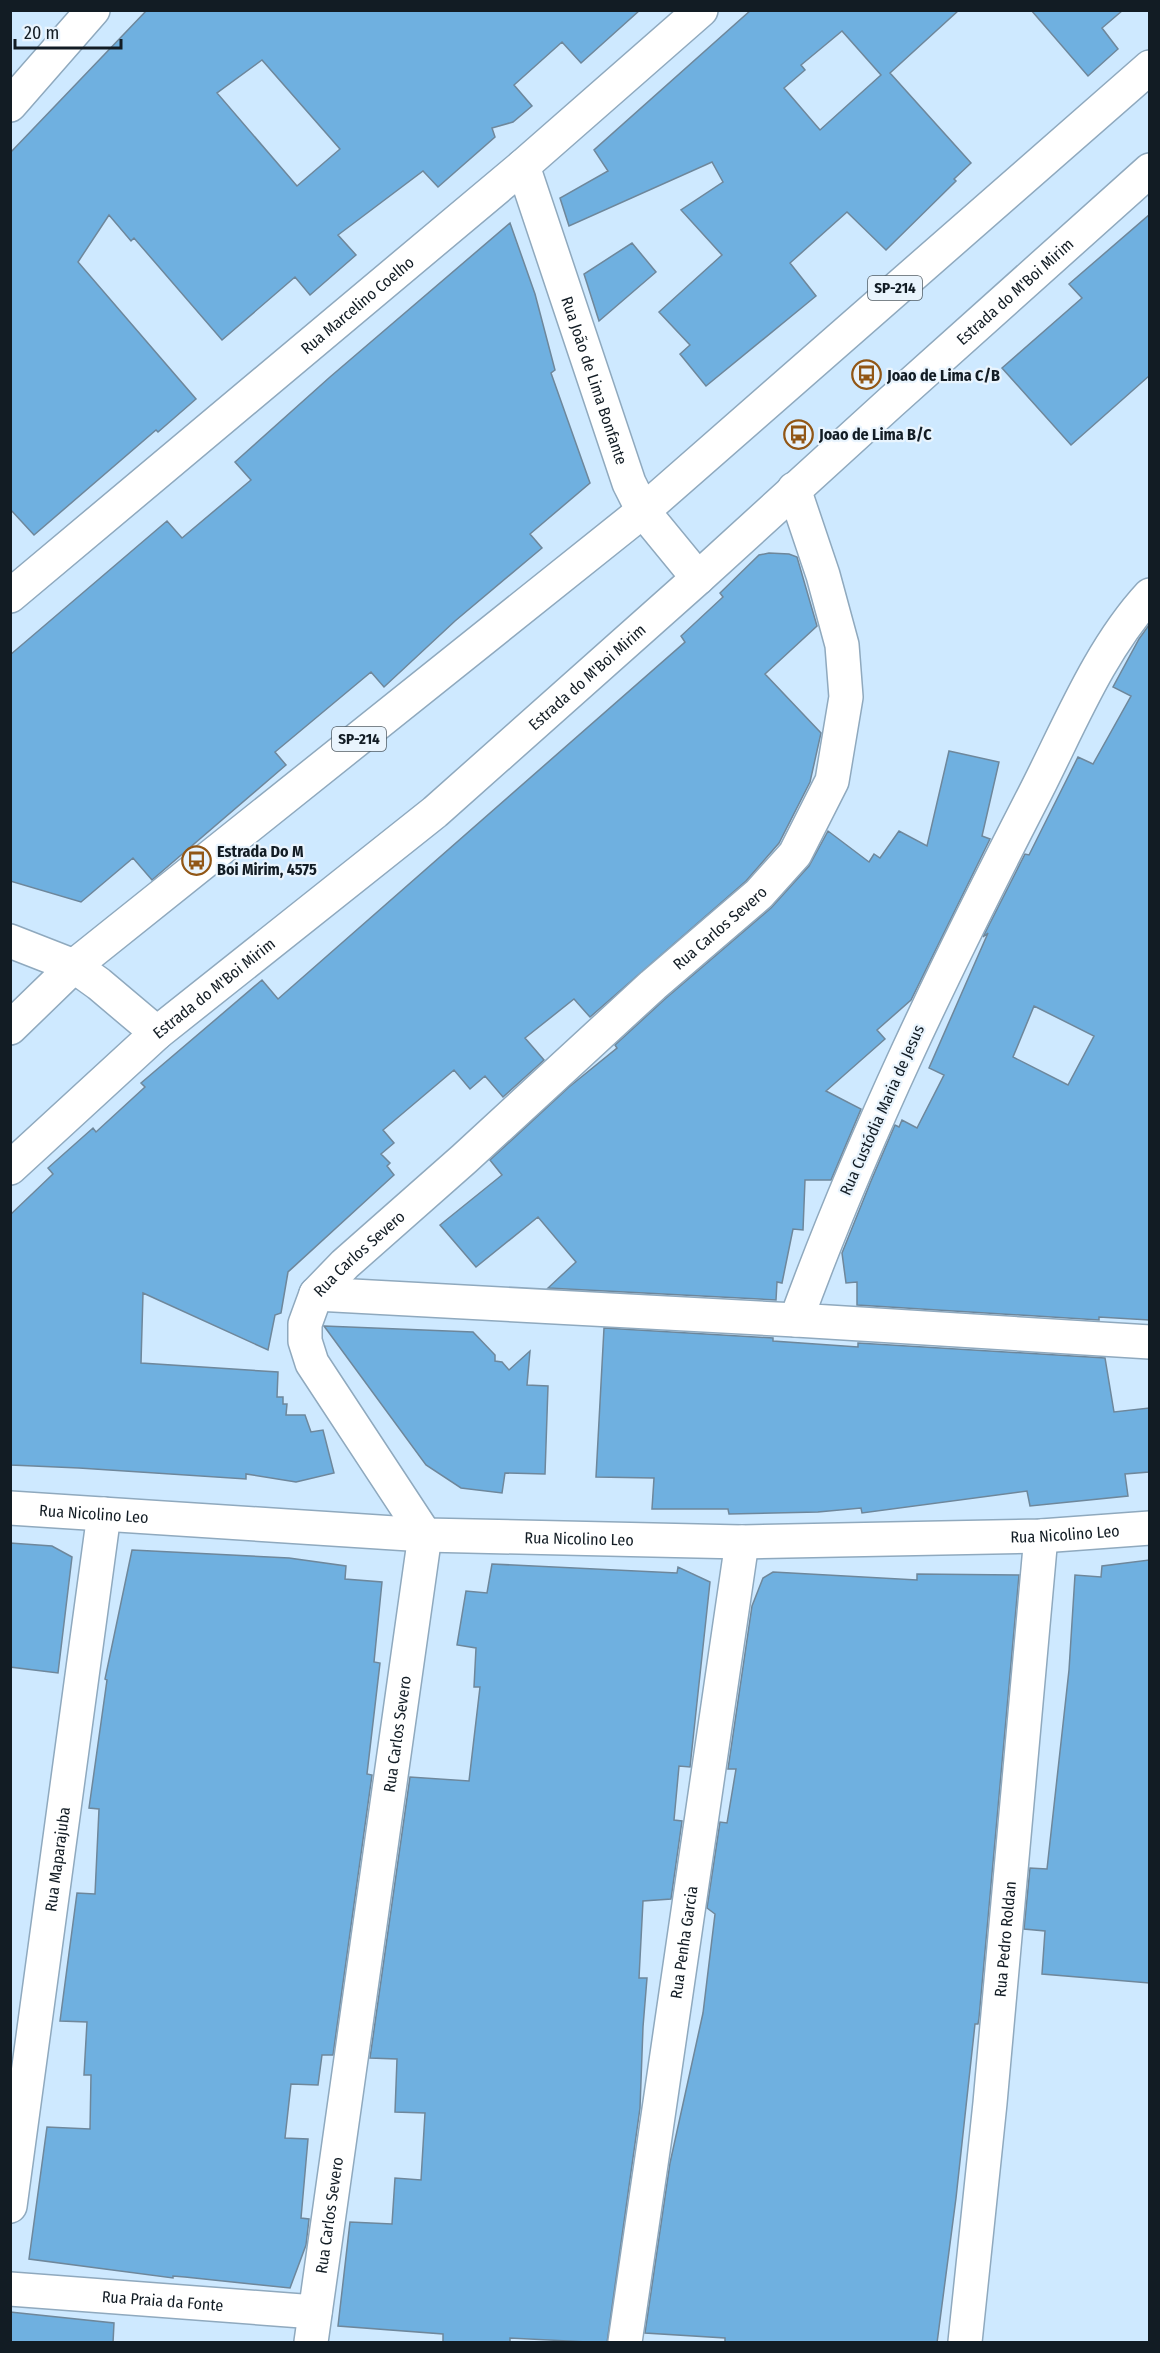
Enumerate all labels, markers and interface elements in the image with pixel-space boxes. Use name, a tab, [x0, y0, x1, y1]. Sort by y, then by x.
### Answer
scale bar	[15, 12, 122, 50]
text: 20 m	[24, 22, 59, 44]
street label: Estrada do M'Boi Mirim	[952, 234, 1077, 349]
street label: Rua Marcelino Coelho	[297, 252, 418, 358]
road number: SP-214	[868, 276, 922, 300]
street label: Rua João de Lima Bonfante	[558, 294, 632, 467]
bus stop icon: Joao de Lima C/B	[850, 359, 882, 391]
place label: Joao de Lima C/B	[886, 366, 1000, 385]
bus stop icon: Joao de Lima B/C	[782, 418, 814, 450]
place label: Joao de Lima B/C	[818, 425, 932, 444]
street label: Estrada do M'Boi Mirim	[524, 620, 649, 734]
road number: SP-214	[332, 727, 386, 751]
place label: Estrada Do M Boi Mirim, 4575	[217, 842, 317, 879]
bus stop icon: Estrada Do M Boi Mirim, 4575	[180, 844, 212, 876]
street label: Rua Carlos Severo	[669, 882, 771, 973]
street label: Estrada do M'Boi Mirim	[149, 934, 278, 1042]
street label: Rua Custódia Maria de Jesus	[836, 1022, 928, 1198]
street label: Rua Carlos Severo	[309, 1206, 408, 1300]
street label: Rua Nicolino Leo	[39, 1500, 149, 1526]
street label: Rua Nicolino Leo	[1010, 1521, 1120, 1546]
street label: Rua Nicolino Leo	[524, 1528, 634, 1549]
street label: Rua Carlos Severo	[379, 1674, 415, 1794]
street label: Rua Maparajuba	[41, 1805, 74, 1913]
street label: Rua Pedro Roldan	[990, 1880, 1019, 1998]
street label: Rua Penha Garcia	[666, 1884, 701, 2000]
street label: Rua Carlos Severo	[311, 2156, 347, 2275]
street label: Rua Praia da Fonte	[101, 2286, 224, 2315]

